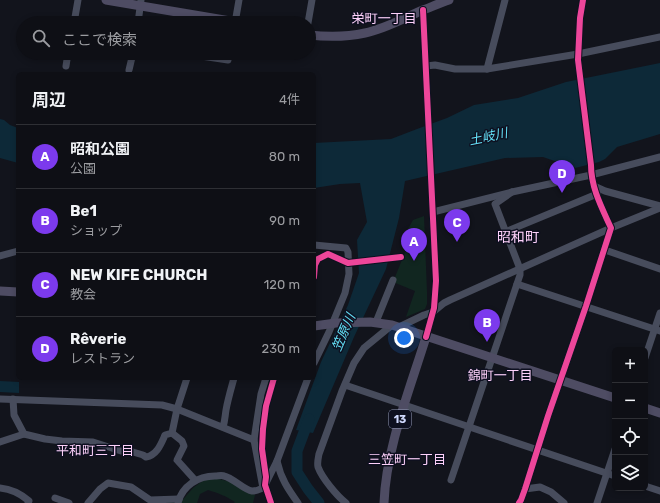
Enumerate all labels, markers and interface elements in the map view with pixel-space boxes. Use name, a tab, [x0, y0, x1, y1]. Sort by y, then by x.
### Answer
district label: 栄町一丁目	[351, 11, 417, 26]
search box	[16, 16, 316, 60]
icon: search	[30, 27, 52, 49]
text: ここで検索	[62, 31, 137, 49]
text: 周辺	[32, 90, 66, 110]
text: 4件	[279, 92, 300, 107]
water label: 土岐川	[467, 125, 511, 148]
text: 昭和公園	[70, 140, 130, 158]
text: A	[40, 149, 50, 164]
text: 80 m	[269, 149, 300, 164]
pin: D	[549, 160, 575, 193]
text: 公園	[70, 161, 96, 176]
text: Be1	[70, 202, 97, 220]
pin: C	[444, 209, 470, 242]
text: B	[40, 213, 50, 228]
text: 90 m	[269, 213, 300, 228]
text: ショップ	[70, 223, 122, 238]
pin: A	[401, 228, 427, 261]
district label: 昭和町	[497, 229, 539, 246]
text: NEW KIFE CHURCH	[70, 266, 207, 284]
text: C	[40, 277, 50, 292]
text: 120 m	[264, 277, 300, 292]
text: 教会	[70, 287, 96, 302]
water label: 笠原川	[329, 309, 359, 353]
pin: B	[474, 309, 500, 342]
your location	[394, 328, 414, 348]
text: Rêverie	[70, 330, 126, 348]
text: D	[40, 341, 50, 356]
text: 230 m	[262, 341, 300, 356]
map controls	[612, 347, 648, 491]
button: +	[612, 347, 648, 383]
text: レストラン	[70, 351, 135, 366]
district label: 錦町一丁目	[467, 368, 533, 383]
button: −	[612, 383, 648, 419]
road number: 13	[389, 410, 411, 428]
button: locate	[612, 419, 648, 455]
district label: 平和町三丁目	[56, 443, 134, 458]
district label: 三笠町一丁目	[368, 452, 446, 467]
button: layers	[612, 455, 648, 491]

